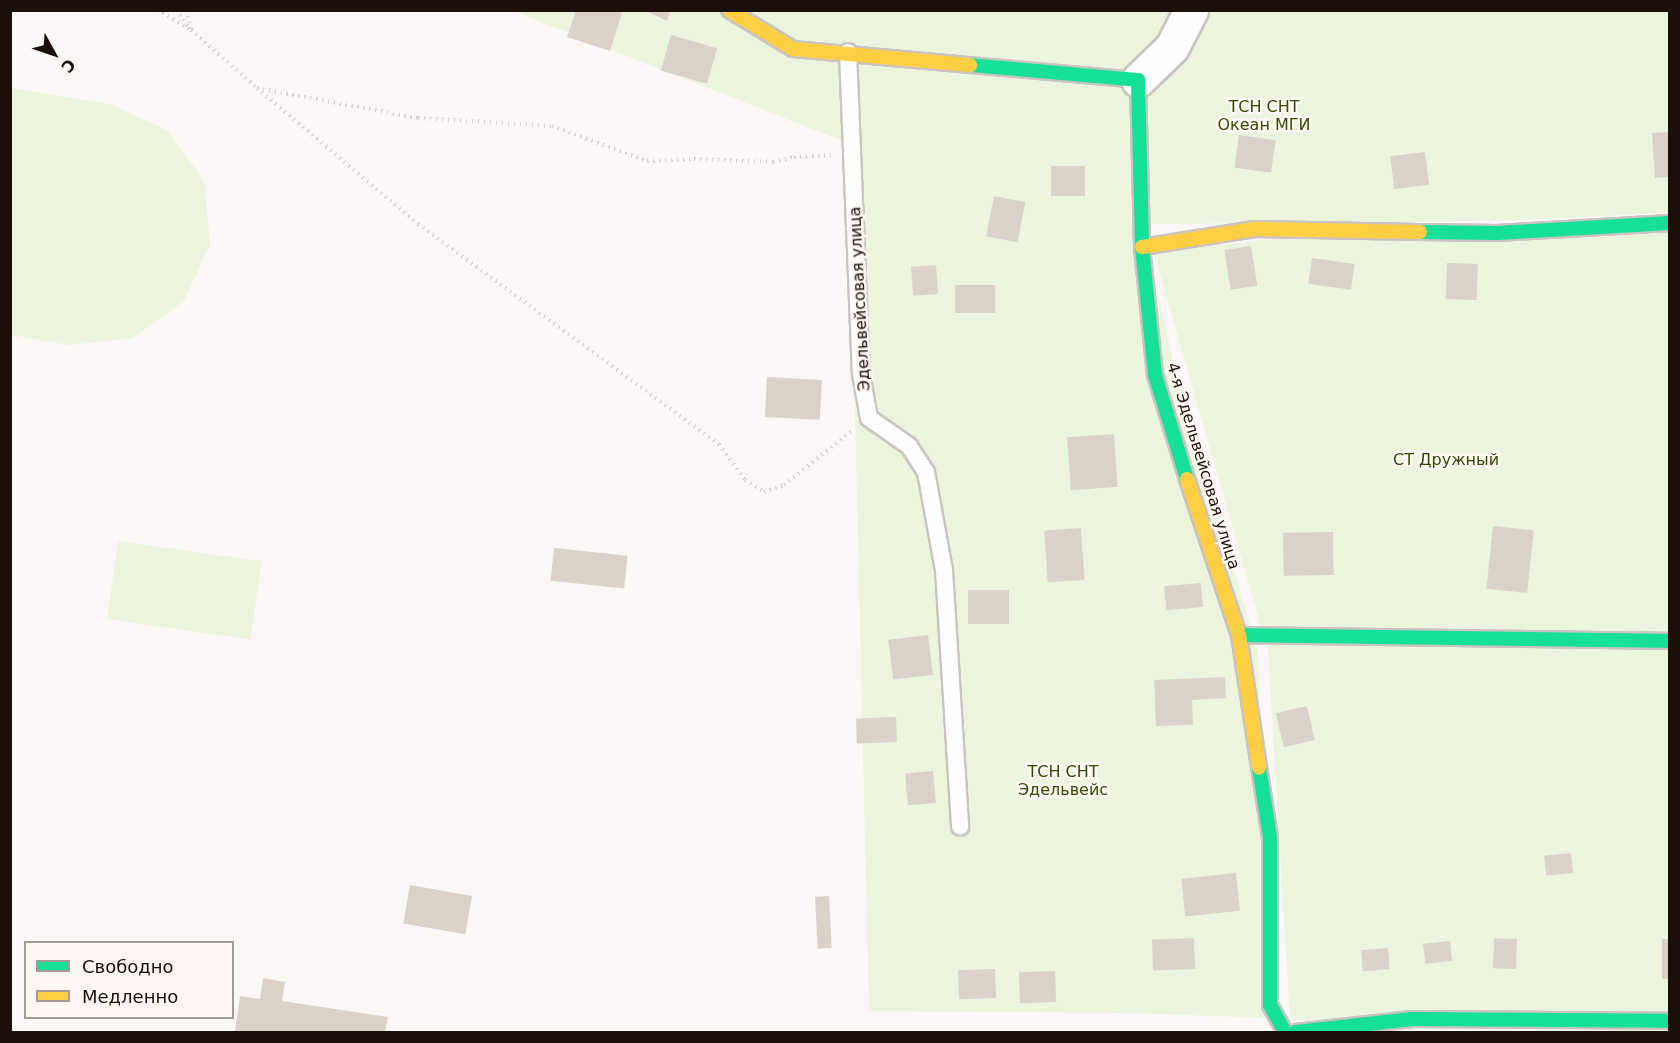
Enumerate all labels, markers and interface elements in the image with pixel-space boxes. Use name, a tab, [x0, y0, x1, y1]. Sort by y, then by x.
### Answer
north arrow	[24, 24, 84, 84]
text: С	[57, 55, 79, 76]
park label: ТСН СНТ Океан МГИ	[1218, 97, 1310, 135]
street label: Эдельвейсовая улица	[846, 206, 874, 392]
street label: 4-я Эдельвейсовая улица	[1162, 360, 1244, 572]
park label: СТ Дружный	[1393, 450, 1499, 470]
park label: ТСН СНТ Эдельвейс	[1018, 762, 1108, 800]
legend	[24, 941, 234, 1019]
text: Свободно	[82, 956, 174, 977]
text: Медленно	[82, 986, 178, 1007]

